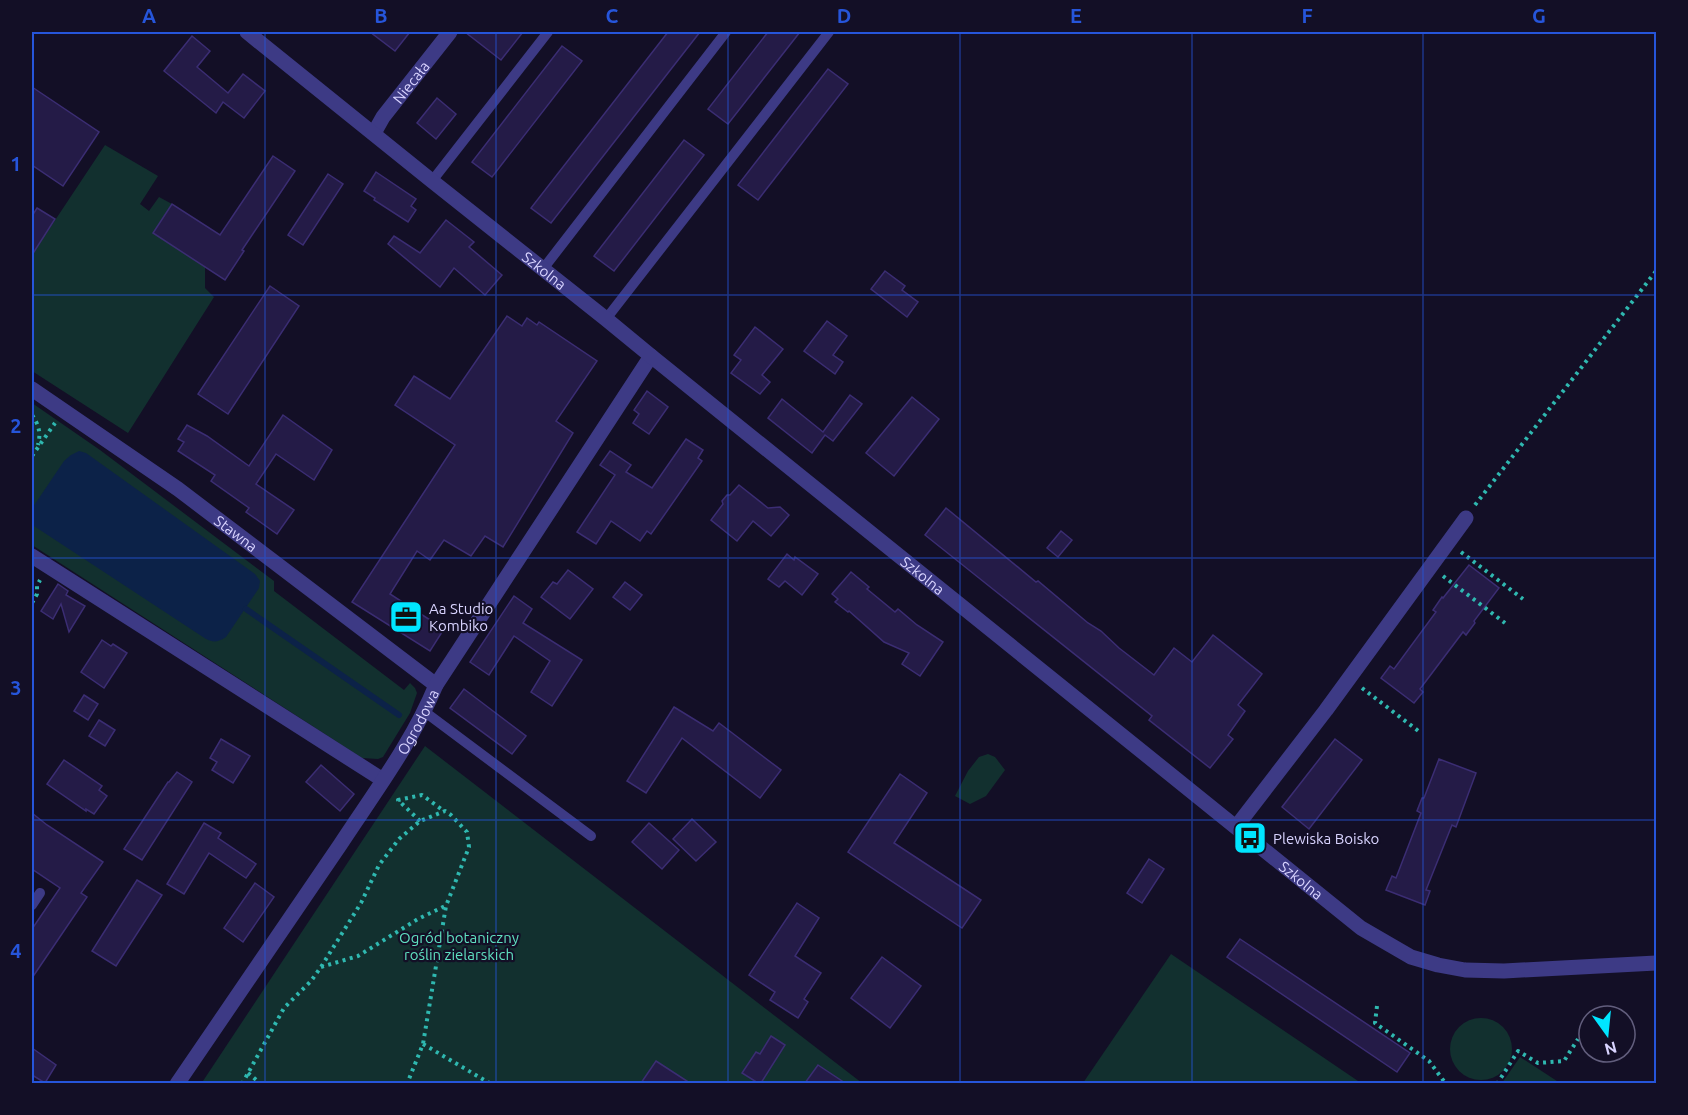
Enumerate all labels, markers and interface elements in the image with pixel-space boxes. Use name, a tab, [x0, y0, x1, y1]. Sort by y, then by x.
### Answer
text: A	[142, 4, 156, 27]
text: B	[374, 4, 388, 27]
text: C	[606, 4, 619, 27]
text: D	[837, 4, 851, 27]
text: E	[1070, 4, 1082, 27]
text: F	[1301, 4, 1313, 27]
text: G	[1532, 4, 1546, 27]
street label: Niecała	[389, 57, 433, 106]
text: 1	[10, 152, 22, 175]
street label: Szkolna	[519, 248, 570, 293]
text: 2	[10, 414, 22, 437]
street label: Stawna	[211, 511, 261, 555]
street label: Szkolna	[898, 552, 948, 598]
office icon: Aa Studio Kombiko	[388, 599, 424, 635]
place label: Aa Studio Kombiko	[429, 600, 493, 634]
text: 3	[10, 676, 22, 699]
street label: Ogrodowa	[393, 687, 442, 758]
bus stop icon: Plewiska Boisko	[1232, 820, 1268, 856]
place label: Plewiska Boisko	[1273, 830, 1379, 847]
street label: Szkolna	[1276, 857, 1327, 903]
park label: Ogród botaniczny roślin zielarskich	[399, 929, 519, 963]
text: 4	[10, 939, 22, 962]
north arrow	[1577, 1004, 1637, 1064]
text: N	[1603, 1038, 1619, 1059]

